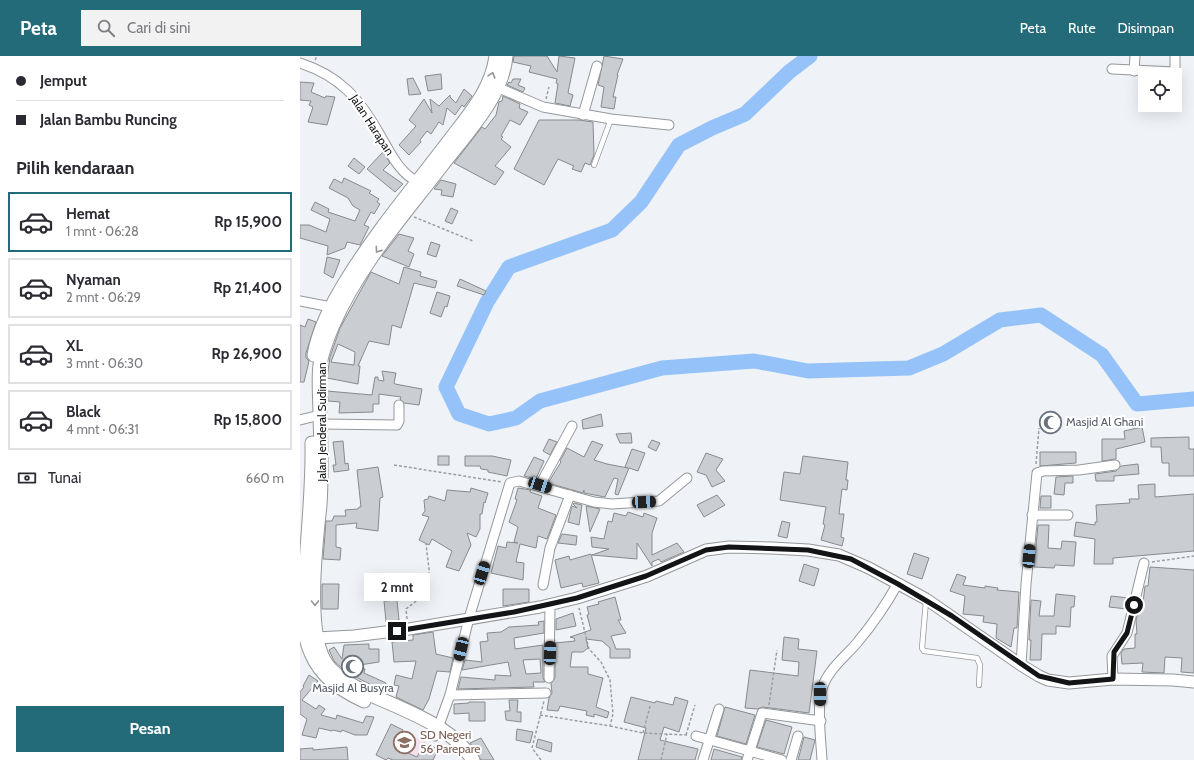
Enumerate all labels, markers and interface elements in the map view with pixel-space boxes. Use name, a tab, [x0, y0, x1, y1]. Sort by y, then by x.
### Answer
search box	[81, 10, 361, 46]
text: Peta	[20, 17, 57, 40]
icon: search	[95, 17, 117, 39]
text: Cari di sini	[127, 19, 190, 37]
text: Peta	[1020, 19, 1046, 37]
text: Rute	[1068, 19, 1096, 37]
text: Disimpan	[1118, 19, 1174, 37]
map controls	[1138, 68, 1182, 112]
button: locate	[1138, 68, 1182, 112]
one-way arrow	[487, 71, 496, 78]
text: Jemput	[40, 72, 87, 90]
street label: Jalan Harapan	[347, 91, 398, 158]
text: Jalan Bambu Runcing	[40, 111, 177, 129]
text: Pilih kendaraan	[16, 157, 134, 179]
icon: car	[18, 204, 54, 240]
text: Hemat	[66, 205, 110, 223]
text: Rp 15,900	[214, 213, 282, 231]
text: 1 mnt · 06:28	[66, 223, 139, 239]
one-way arrow	[375, 246, 383, 253]
icon: car	[18, 270, 54, 306]
text: Nyaman	[66, 271, 121, 289]
text: Rp 21,400	[213, 279, 282, 297]
text: 2 mnt · 06:29	[66, 289, 141, 305]
icon: car	[18, 336, 54, 372]
text: XL	[66, 337, 83, 355]
text: Rp 26,900	[212, 345, 282, 363]
text: 3 mnt · 06:30	[66, 355, 143, 371]
street label: Jalan Jenderal Sudirman	[314, 362, 329, 483]
icon: car	[18, 402, 54, 438]
text: Black	[66, 403, 101, 421]
mosque icon: Masjid Al Ghani	[1038, 409, 1064, 435]
text: Rp 15,800	[213, 411, 282, 429]
place label: Masjid Al Ghani	[1066, 414, 1143, 429]
text: 4 mnt · 06:31	[66, 421, 139, 437]
icon: cash	[16, 467, 38, 489]
text: Tunai	[48, 469, 81, 487]
text: 660 m	[246, 470, 284, 486]
car	[527, 476, 553, 494]
car	[632, 495, 656, 509]
car	[1022, 544, 1036, 568]
car	[473, 560, 491, 586]
callout: 2 mnt	[364, 573, 430, 601]
text: 2 mnt	[381, 579, 413, 595]
route start	[1125, 596, 1143, 614]
one-way arrow	[311, 600, 319, 606]
route end	[388, 622, 406, 640]
car	[452, 636, 470, 662]
car	[544, 641, 556, 665]
mosque icon: Masjid Al Busyra	[340, 654, 366, 680]
place label: Masjid Al Busyra	[312, 680, 394, 695]
car	[814, 682, 826, 706]
button: Pesan	[16, 706, 284, 752]
place label: SD Negeri 56 Parepare	[420, 727, 480, 756]
school or university icon: SD Negeri 56 Parepare	[391, 729, 417, 755]

